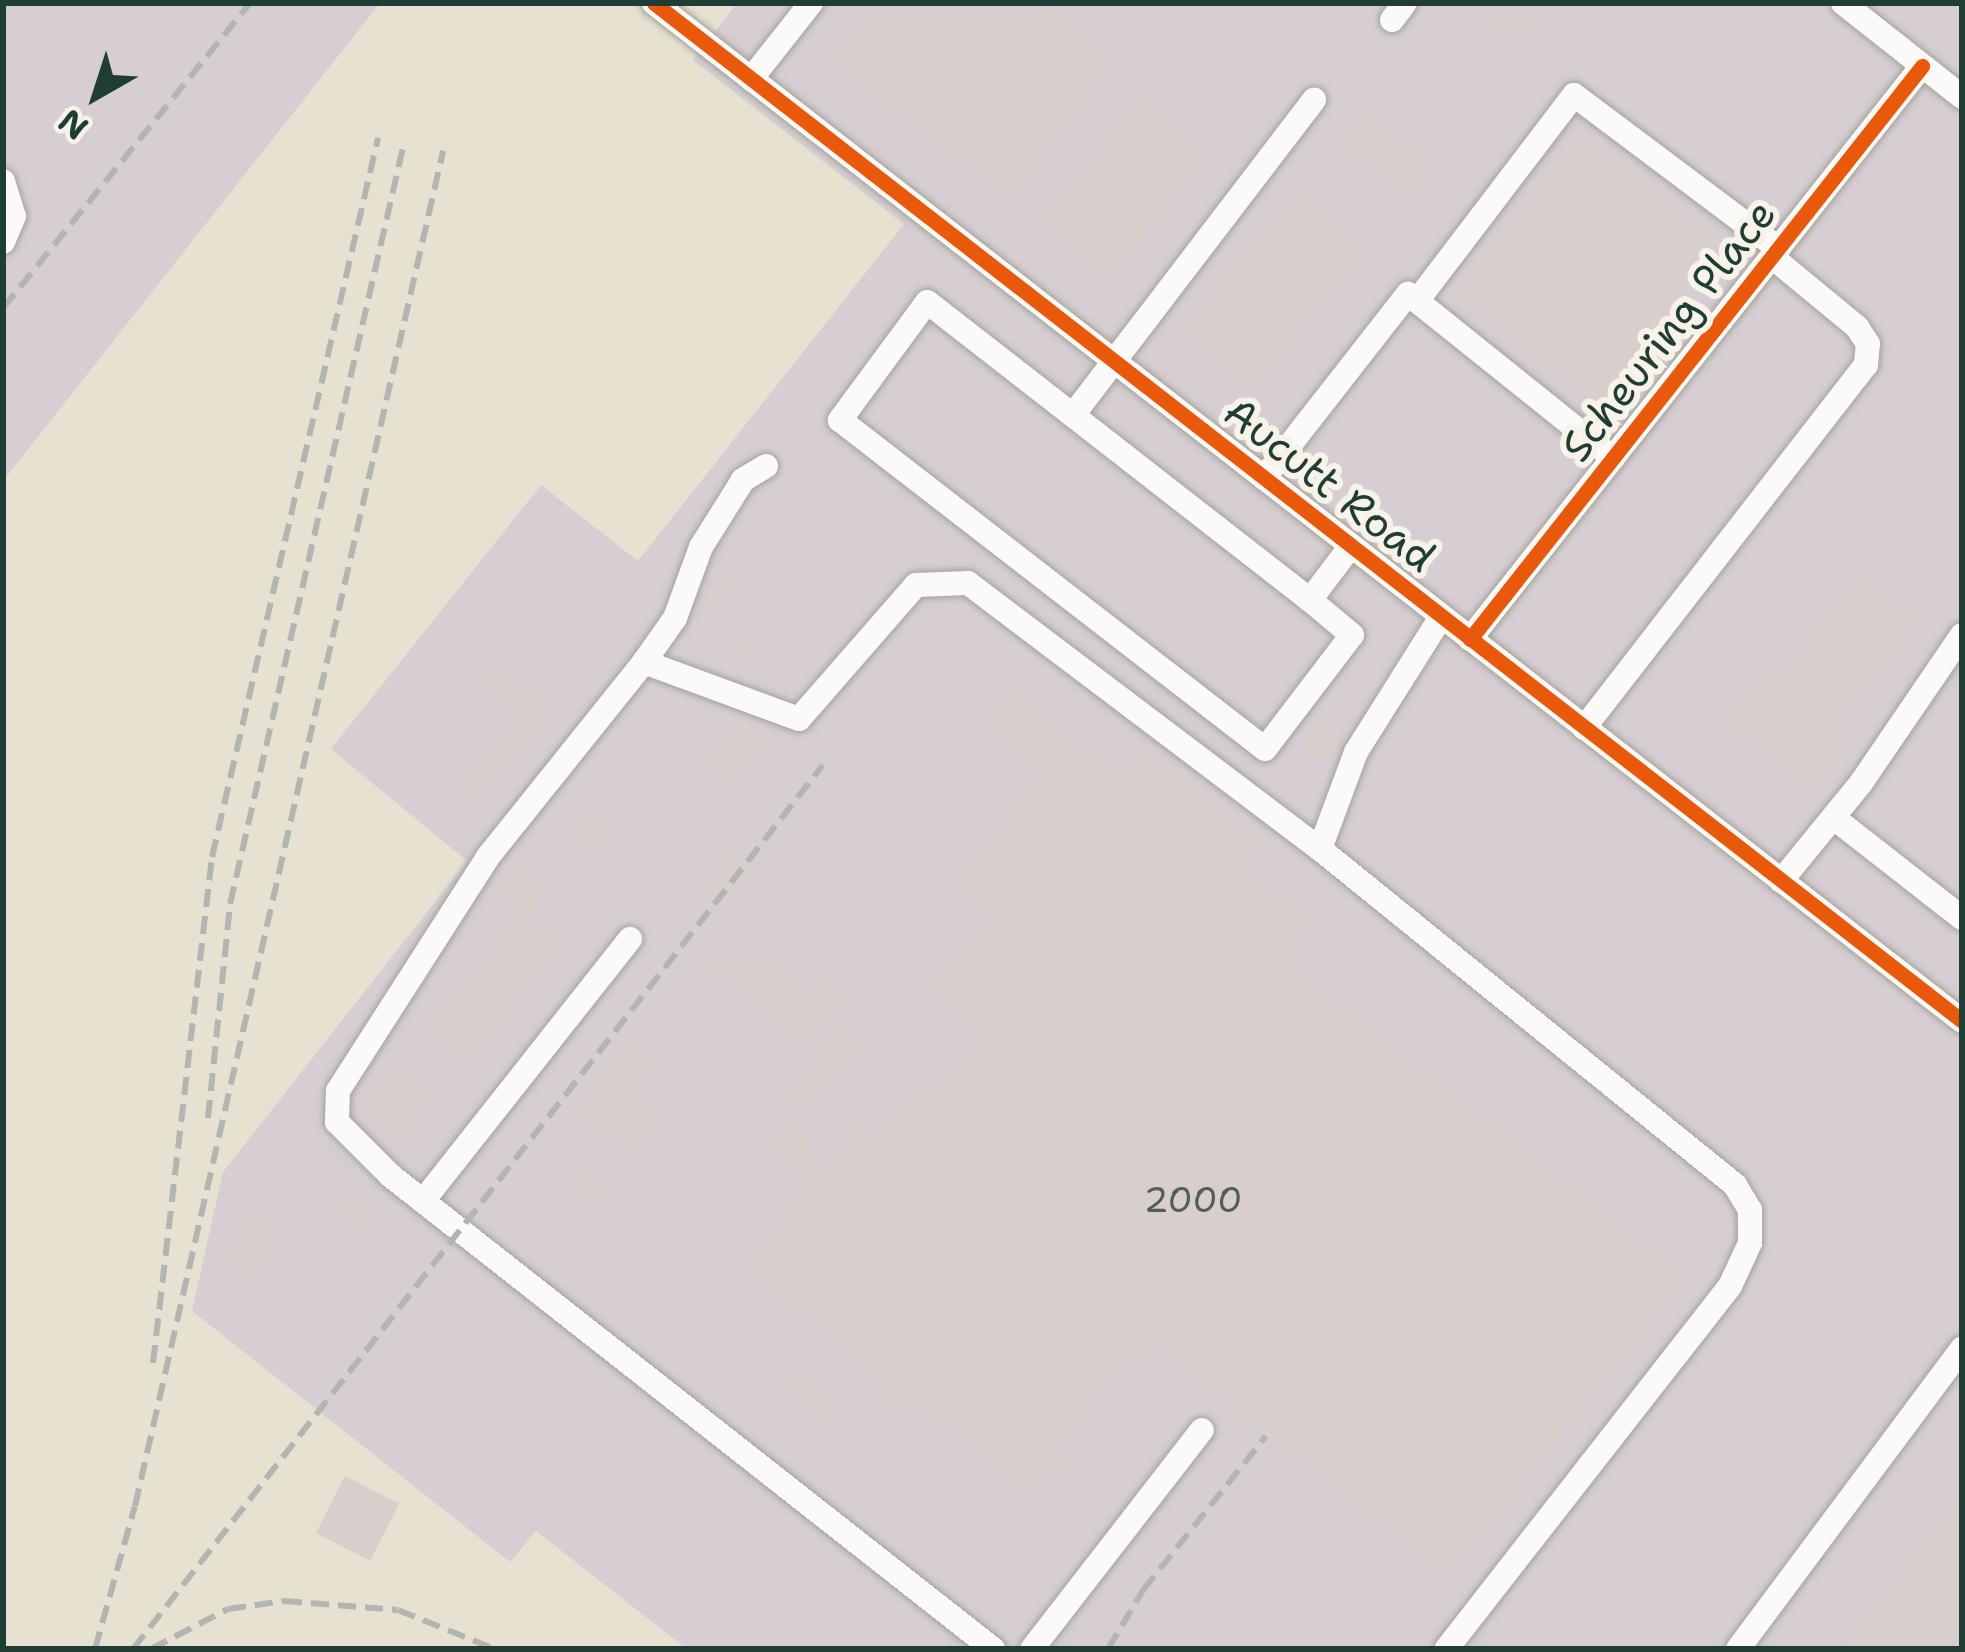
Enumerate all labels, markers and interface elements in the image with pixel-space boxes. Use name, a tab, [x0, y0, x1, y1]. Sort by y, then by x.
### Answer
north arrow	[36, 36, 156, 156]
text: N	[49, 99, 97, 150]
street label: Scheuring Place	[1550, 189, 1786, 471]
street label: Aucutt Road	[1214, 386, 1446, 582]
house number: 2000	[1143, 1178, 1243, 1222]

